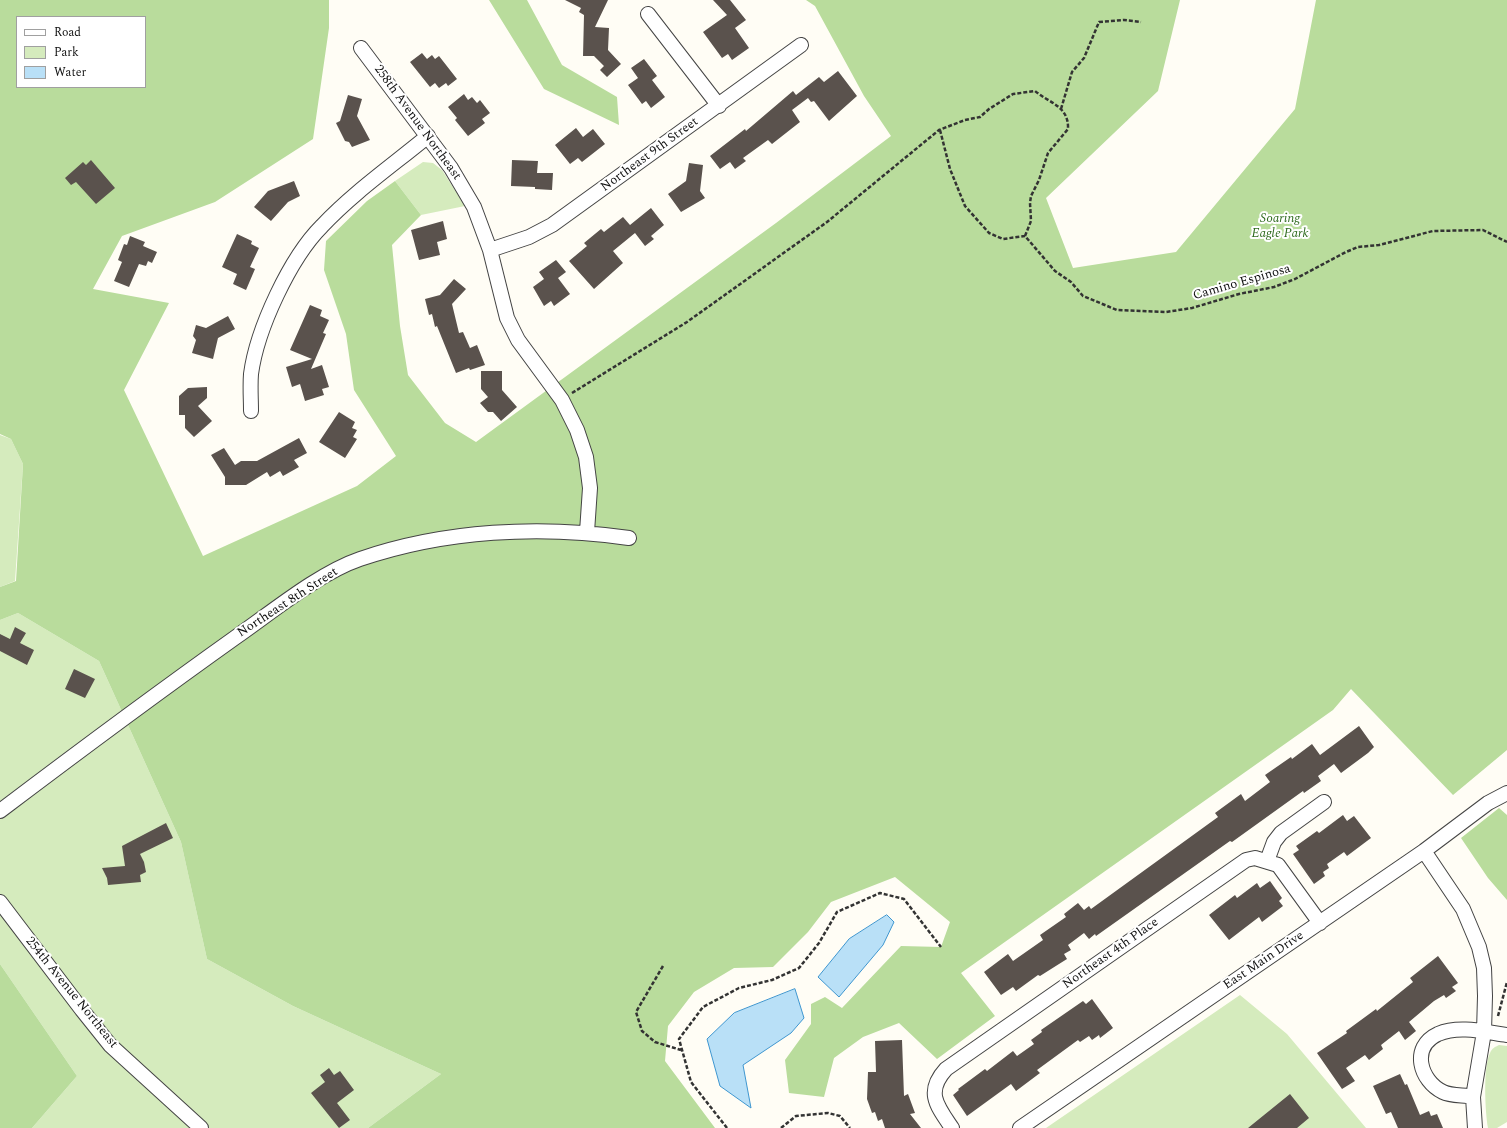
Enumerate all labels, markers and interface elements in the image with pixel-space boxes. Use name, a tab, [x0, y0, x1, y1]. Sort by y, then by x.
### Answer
legend	[16, 16, 146, 88]
text: Road	[54, 23, 81, 42]
text: Park	[54, 43, 79, 62]
street label: 258th Avenue Northeast	[370, 62, 464, 184]
text: Water	[54, 63, 86, 82]
street label: Northeast 9th Street	[598, 114, 702, 196]
park label: Soaring Eagle Park	[1251, 211, 1309, 242]
street label: Camino Espinosa	[1191, 262, 1293, 304]
street label: Northeast 8th Street	[235, 565, 341, 641]
street label: Northeast 4th Place	[1060, 915, 1162, 993]
street label: East Main Drive	[1221, 928, 1307, 994]
street label: 254th Avenue Northeast	[21, 934, 121, 1052]

